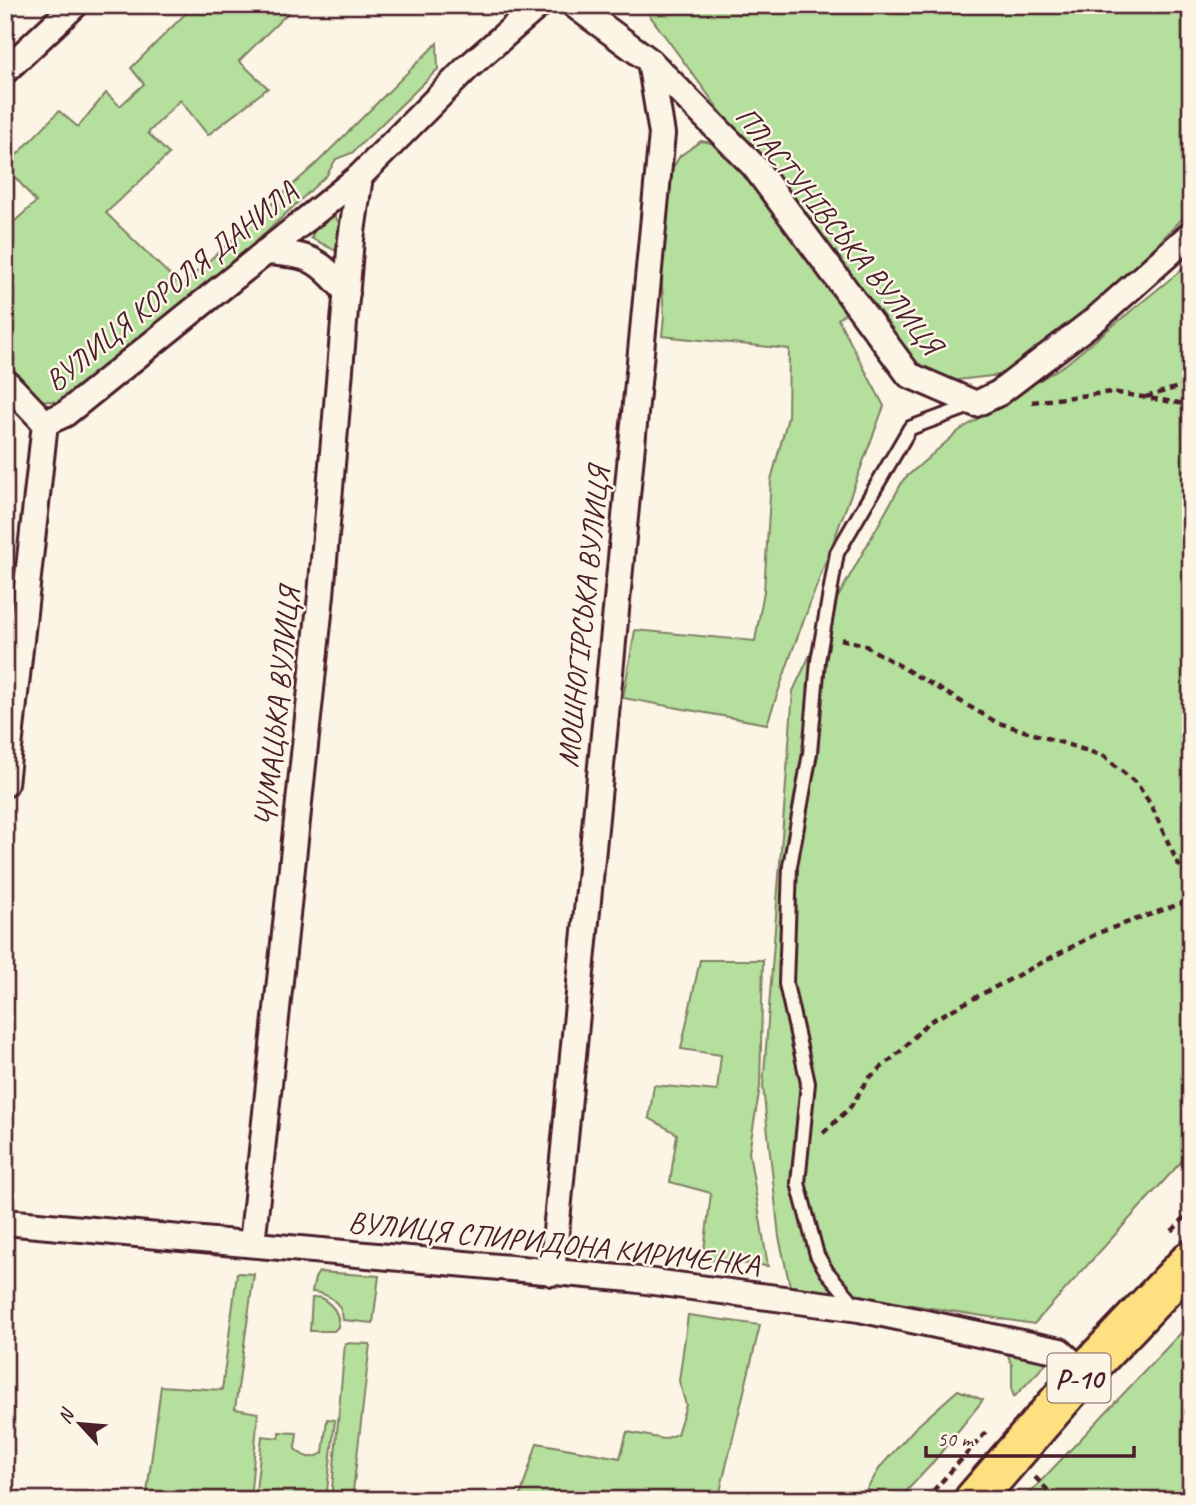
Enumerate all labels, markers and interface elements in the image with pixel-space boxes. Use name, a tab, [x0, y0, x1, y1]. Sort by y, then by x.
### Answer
street label: ПЛАСТУНІВСЬКА ВУЛИЦЯ	[727, 98, 954, 365]
street label: ВУЛИЦЯ КОРОЛЯ ДАНИЛА	[37, 172, 306, 400]
street label: МОШНОГІРСЬКА ВУЛИЦЯ	[548, 461, 618, 769]
street label: ЧУМАЦЬКА ВУЛИЦЯ	[246, 582, 309, 828]
street label: ВУЛИЦЯ СПИРИДОНА КИРИЧЕНКА	[347, 1203, 762, 1284]
road number: Р-10	[1048, 1354, 1110, 1402]
north arrow	[46, 1390, 116, 1460]
text: N	[52, 1404, 80, 1428]
scale bar	[926, 1414, 1135, 1458]
text: 50 m	[937, 1426, 975, 1452]

